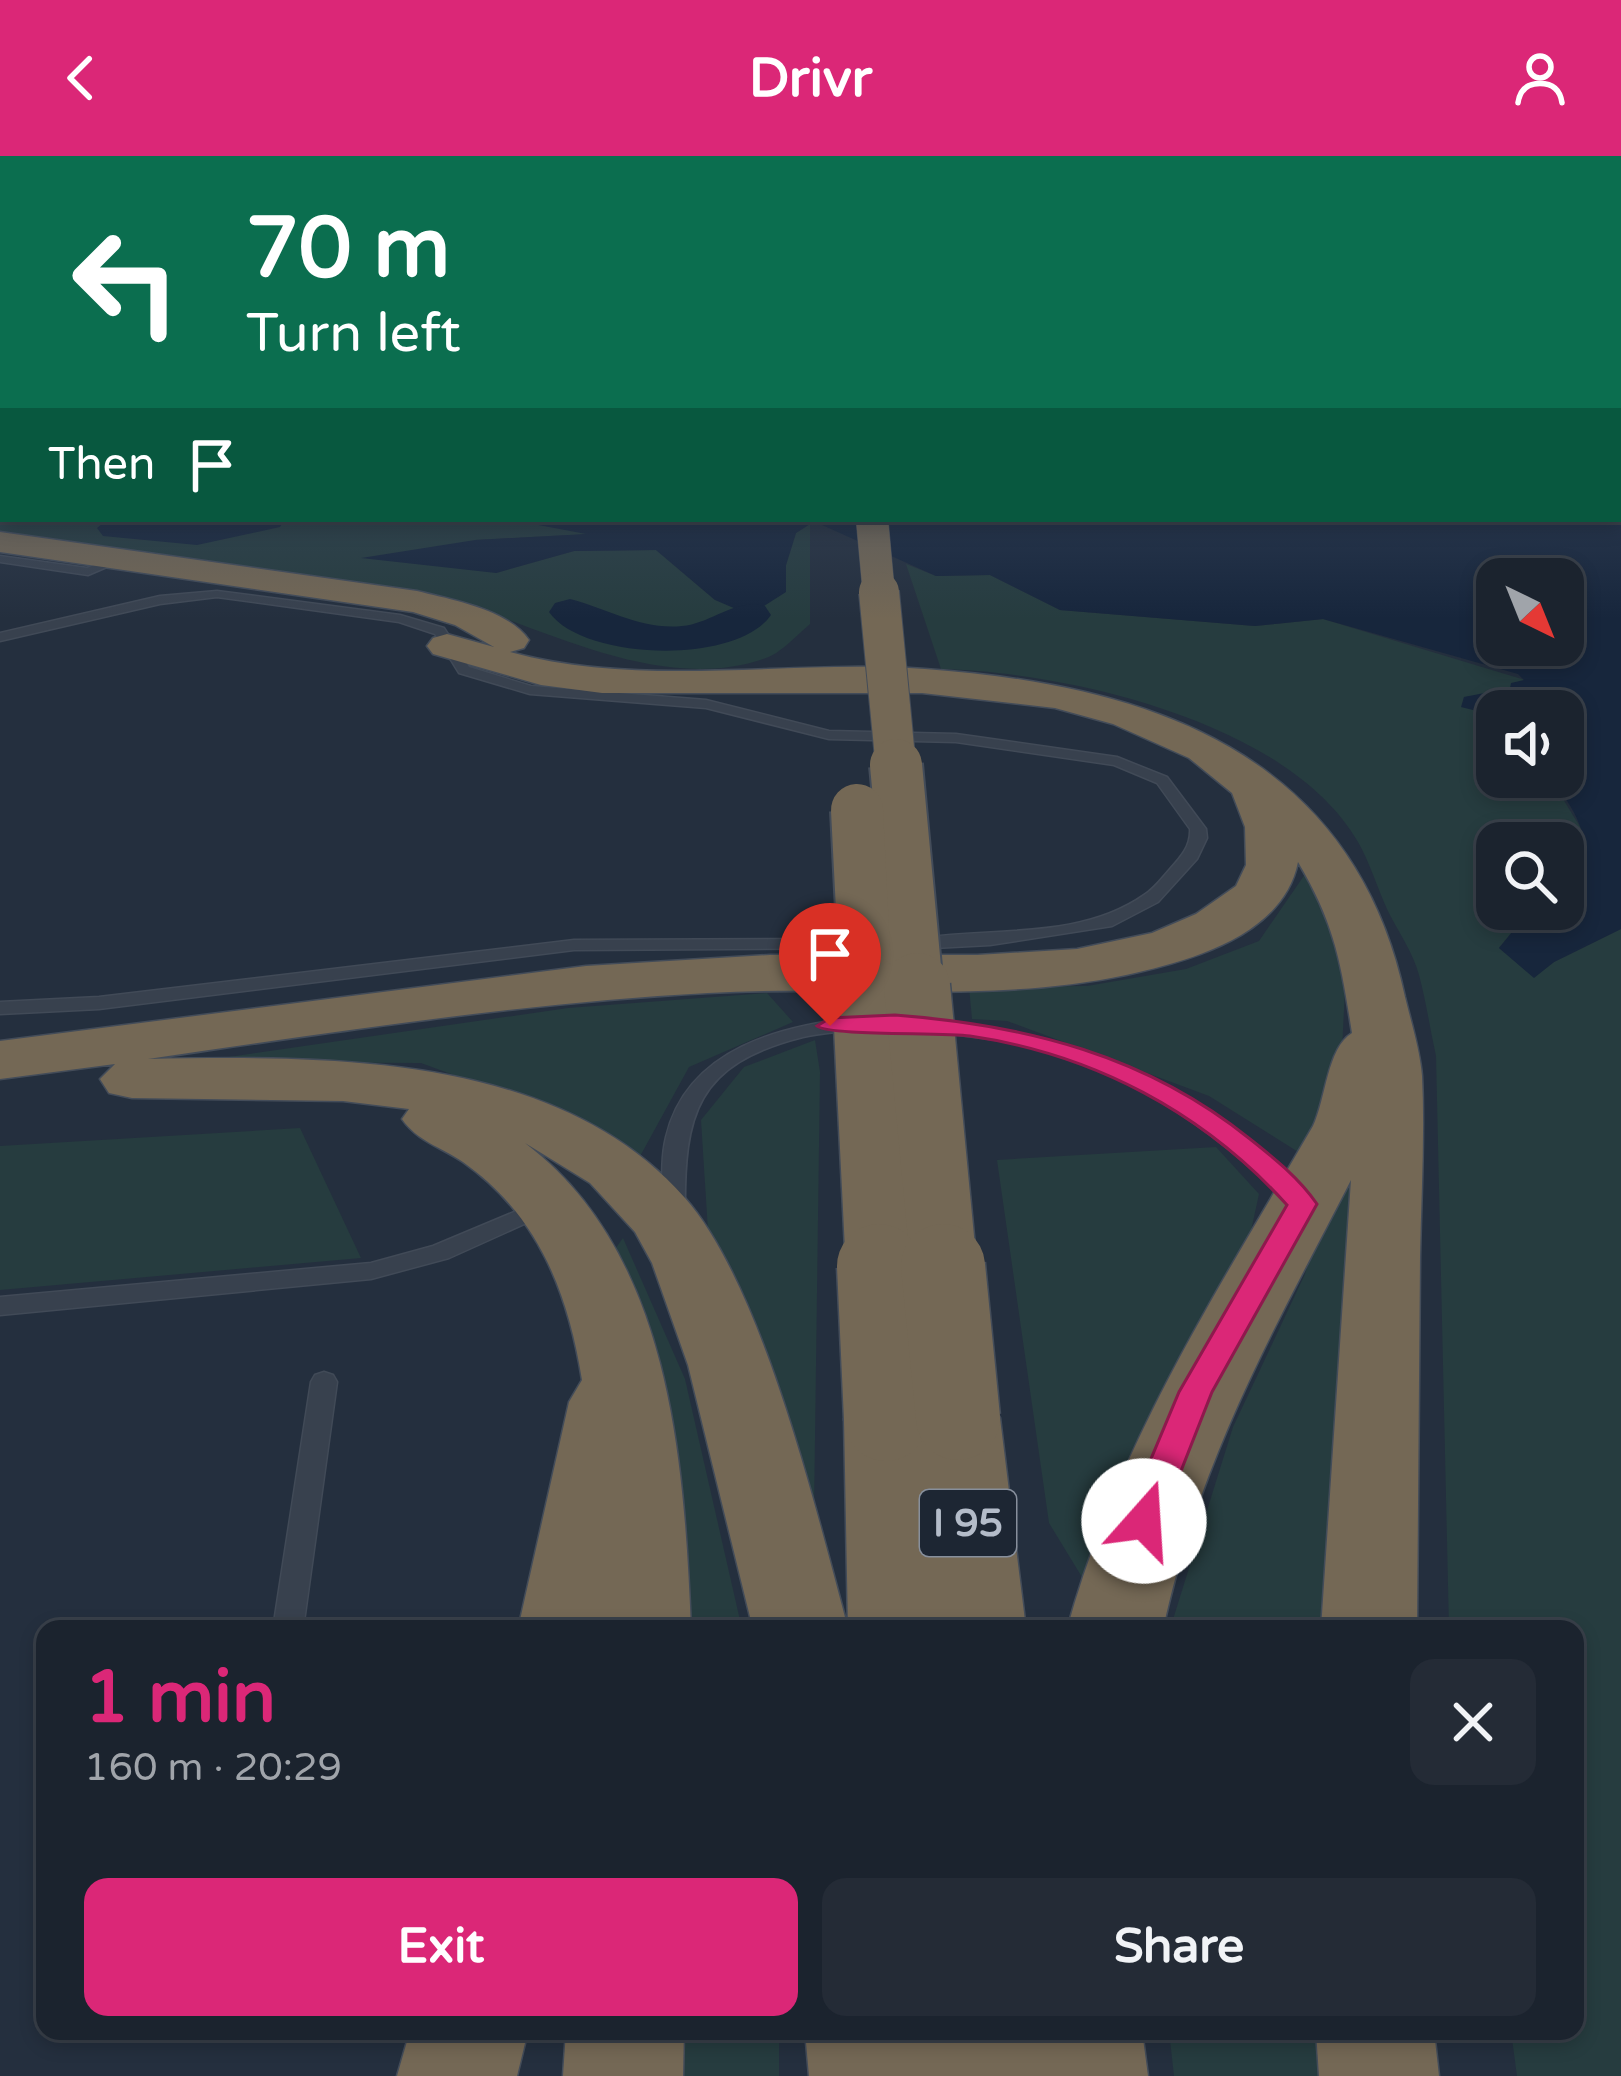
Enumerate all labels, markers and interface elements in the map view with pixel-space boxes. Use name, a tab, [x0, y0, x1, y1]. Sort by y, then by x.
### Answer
icon: back	[48, 45, 114, 111]
icon: person	[1507, 45, 1573, 111]
text: Drivr	[749, 46, 872, 111]
text: 70 m	[246, 199, 450, 300]
icon: left	[48, 204, 204, 360]
text: Turn left	[246, 301, 461, 366]
icon: arrive	[179, 432, 245, 498]
text: Then	[48, 438, 155, 492]
north arrow	[1476, 558, 1584, 666]
map controls	[1476, 558, 1584, 930]
button: sound	[1476, 690, 1584, 798]
button: search	[1476, 822, 1584, 930]
pin	[779, 903, 881, 1026]
icon: arrive	[797, 921, 863, 987]
position arrow	[1081, 1458, 1207, 1584]
road number: I 95	[920, 1490, 1016, 1556]
text: 1 min	[84, 1655, 276, 1742]
button: close	[1410, 1659, 1536, 1785]
text: 160 m · 20:29	[84, 1744, 342, 1791]
button: Exit	[84, 1878, 798, 2016]
button: Share	[822, 1878, 1536, 2016]

